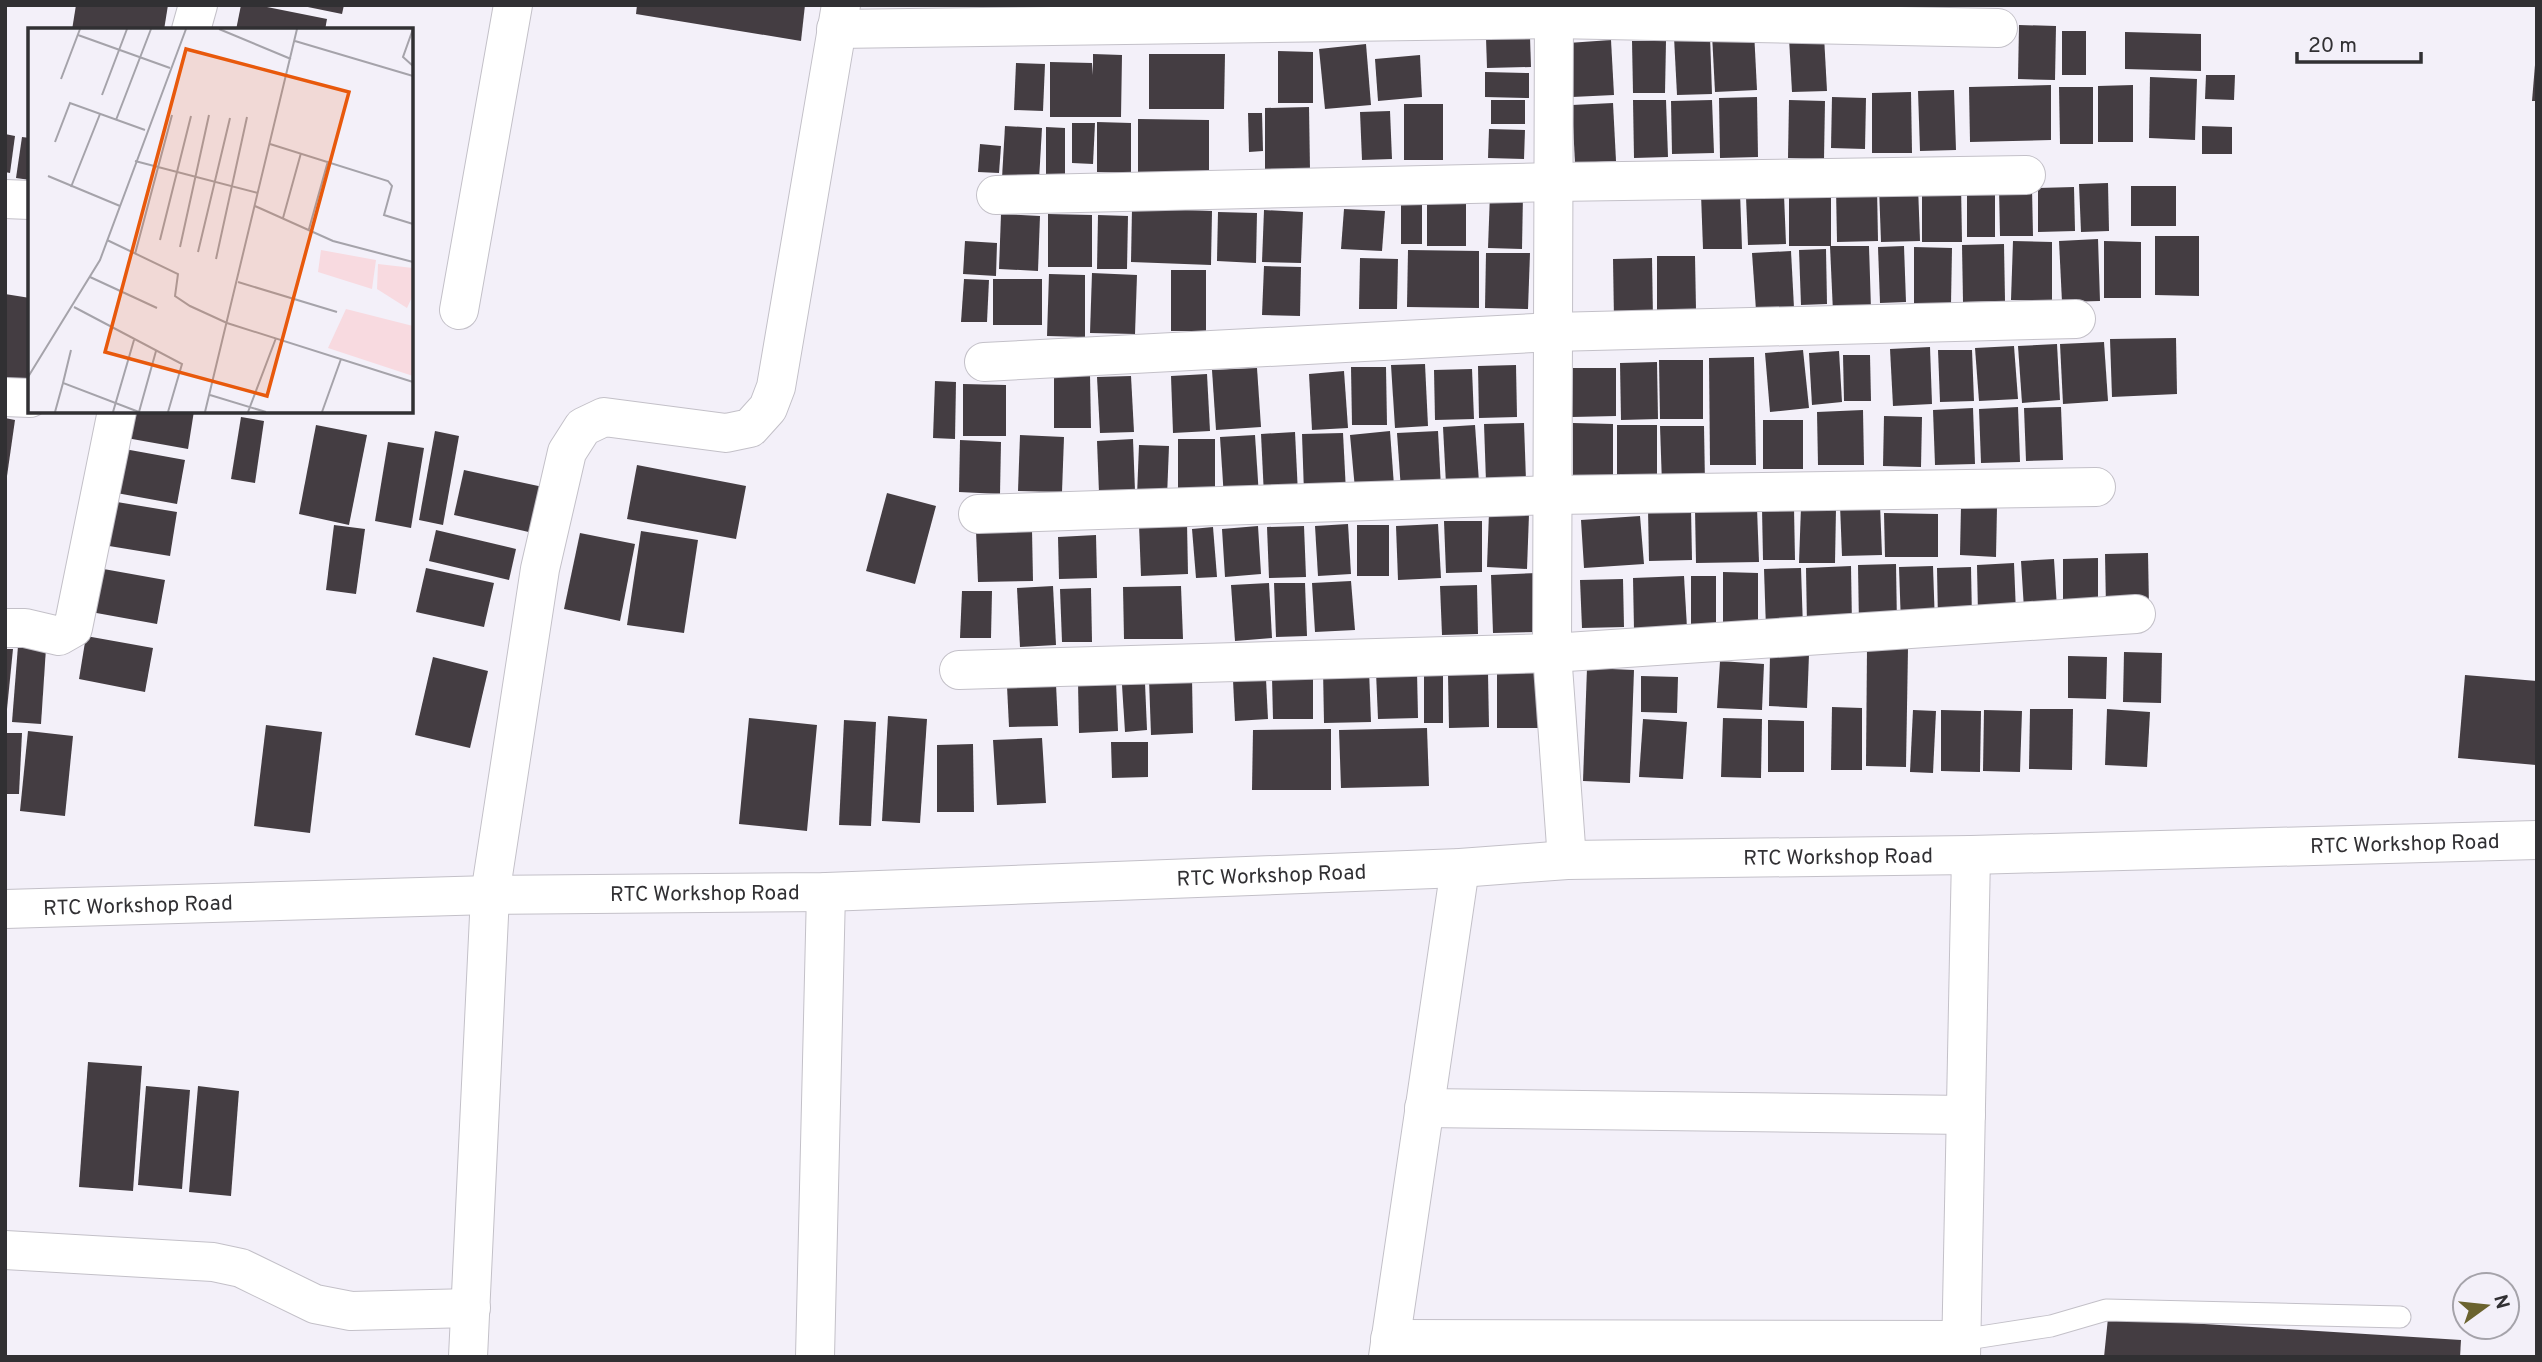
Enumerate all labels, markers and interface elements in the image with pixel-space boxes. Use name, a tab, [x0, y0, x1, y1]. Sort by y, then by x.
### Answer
scale bar	[2297, 21, 2421, 65]
inset map	[28, 28, 413, 413]
text: 20 m	[2308, 33, 2357, 60]
street label: RTC Workshop Road	[2310, 829, 2500, 861]
street label: RTC Workshop Road	[1743, 843, 1933, 873]
street label: RTC Workshop Road	[1176, 860, 1367, 894]
street label: RTC Workshop Road	[610, 880, 800, 909]
street label: RTC Workshop Road	[43, 890, 233, 923]
north arrow	[2451, 1271, 2521, 1341]
text: N	[2487, 1292, 2514, 1312]

